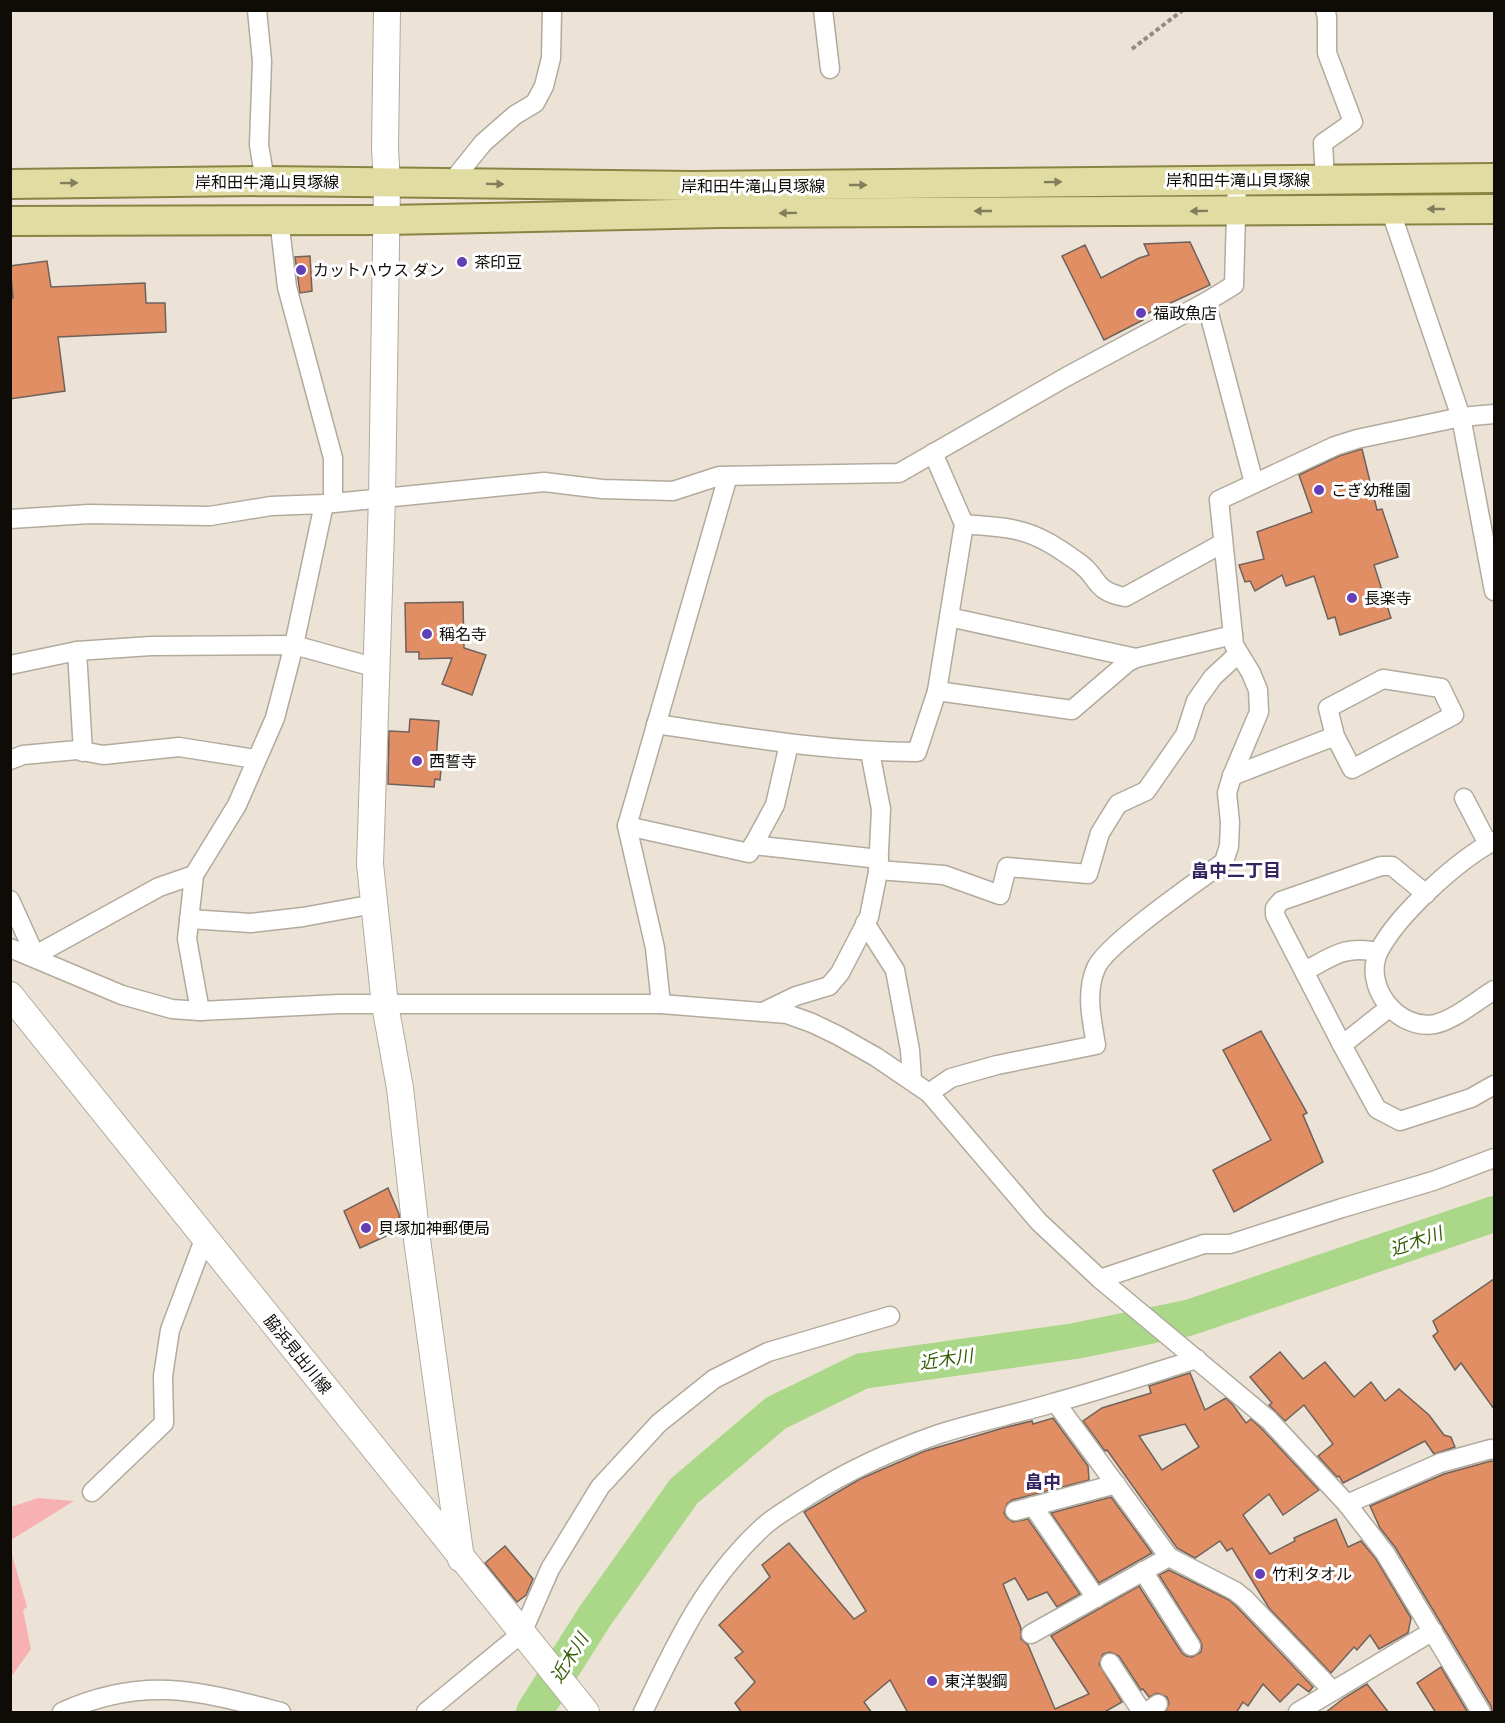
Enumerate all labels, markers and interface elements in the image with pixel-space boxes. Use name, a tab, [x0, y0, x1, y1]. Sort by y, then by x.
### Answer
street label: 岸和田牛滝山貝塚線	[1166, 170, 1310, 190]
street label: 岸和田牛滝山貝塚線	[195, 172, 339, 192]
street label: 岸和田牛滝山貝塚線	[681, 176, 825, 196]
one-way arrow	[59, 178, 78, 188]
one-way arrow	[1043, 178, 1062, 187]
one-way arrow	[485, 180, 504, 189]
one-way arrow	[848, 180, 867, 190]
one-way arrow	[1427, 204, 1446, 214]
one-way arrow	[974, 206, 993, 216]
one-way arrow	[1190, 206, 1209, 216]
one-way arrow	[779, 208, 798, 217]
place label: 茶印豆	[474, 252, 522, 272]
marker: 茶印豆	[455, 255, 469, 269]
place label: カットハウス ダン	[313, 260, 445, 280]
marker: カットハウス ダン	[294, 263, 308, 277]
place label: 福政魚店	[1153, 303, 1217, 323]
marker: 福政魚店	[1134, 306, 1148, 320]
place label: こぎ幼稚園	[1331, 480, 1411, 500]
marker: こぎ幼稚園	[1312, 483, 1326, 497]
place label: 長楽寺	[1364, 588, 1412, 608]
marker: 長楽寺	[1345, 591, 1359, 605]
place label: 稱名寺	[439, 624, 487, 644]
marker: 稱名寺	[420, 627, 434, 641]
place label: 西誓寺	[429, 751, 477, 771]
marker: 西誓寺	[410, 754, 424, 768]
district label: 畠中二丁目	[1191, 859, 1281, 882]
place label: 貝塚加神郵便局	[378, 1218, 490, 1238]
marker: 貝塚加神郵便局	[359, 1221, 373, 1235]
water label: 近木川	[1387, 1221, 1447, 1261]
street label: 脇浜見出川線	[260, 1310, 336, 1398]
water label: 近木川	[918, 1344, 976, 1374]
district label: 畠中	[1025, 1470, 1061, 1493]
place label: 竹利タオル	[1272, 1564, 1352, 1584]
marker: 竹利タオル	[1253, 1567, 1267, 1581]
water label: 近木川	[545, 1627, 594, 1687]
place label: 東洋製鋼	[944, 1671, 1008, 1691]
marker: 東洋製鋼	[925, 1674, 939, 1688]

